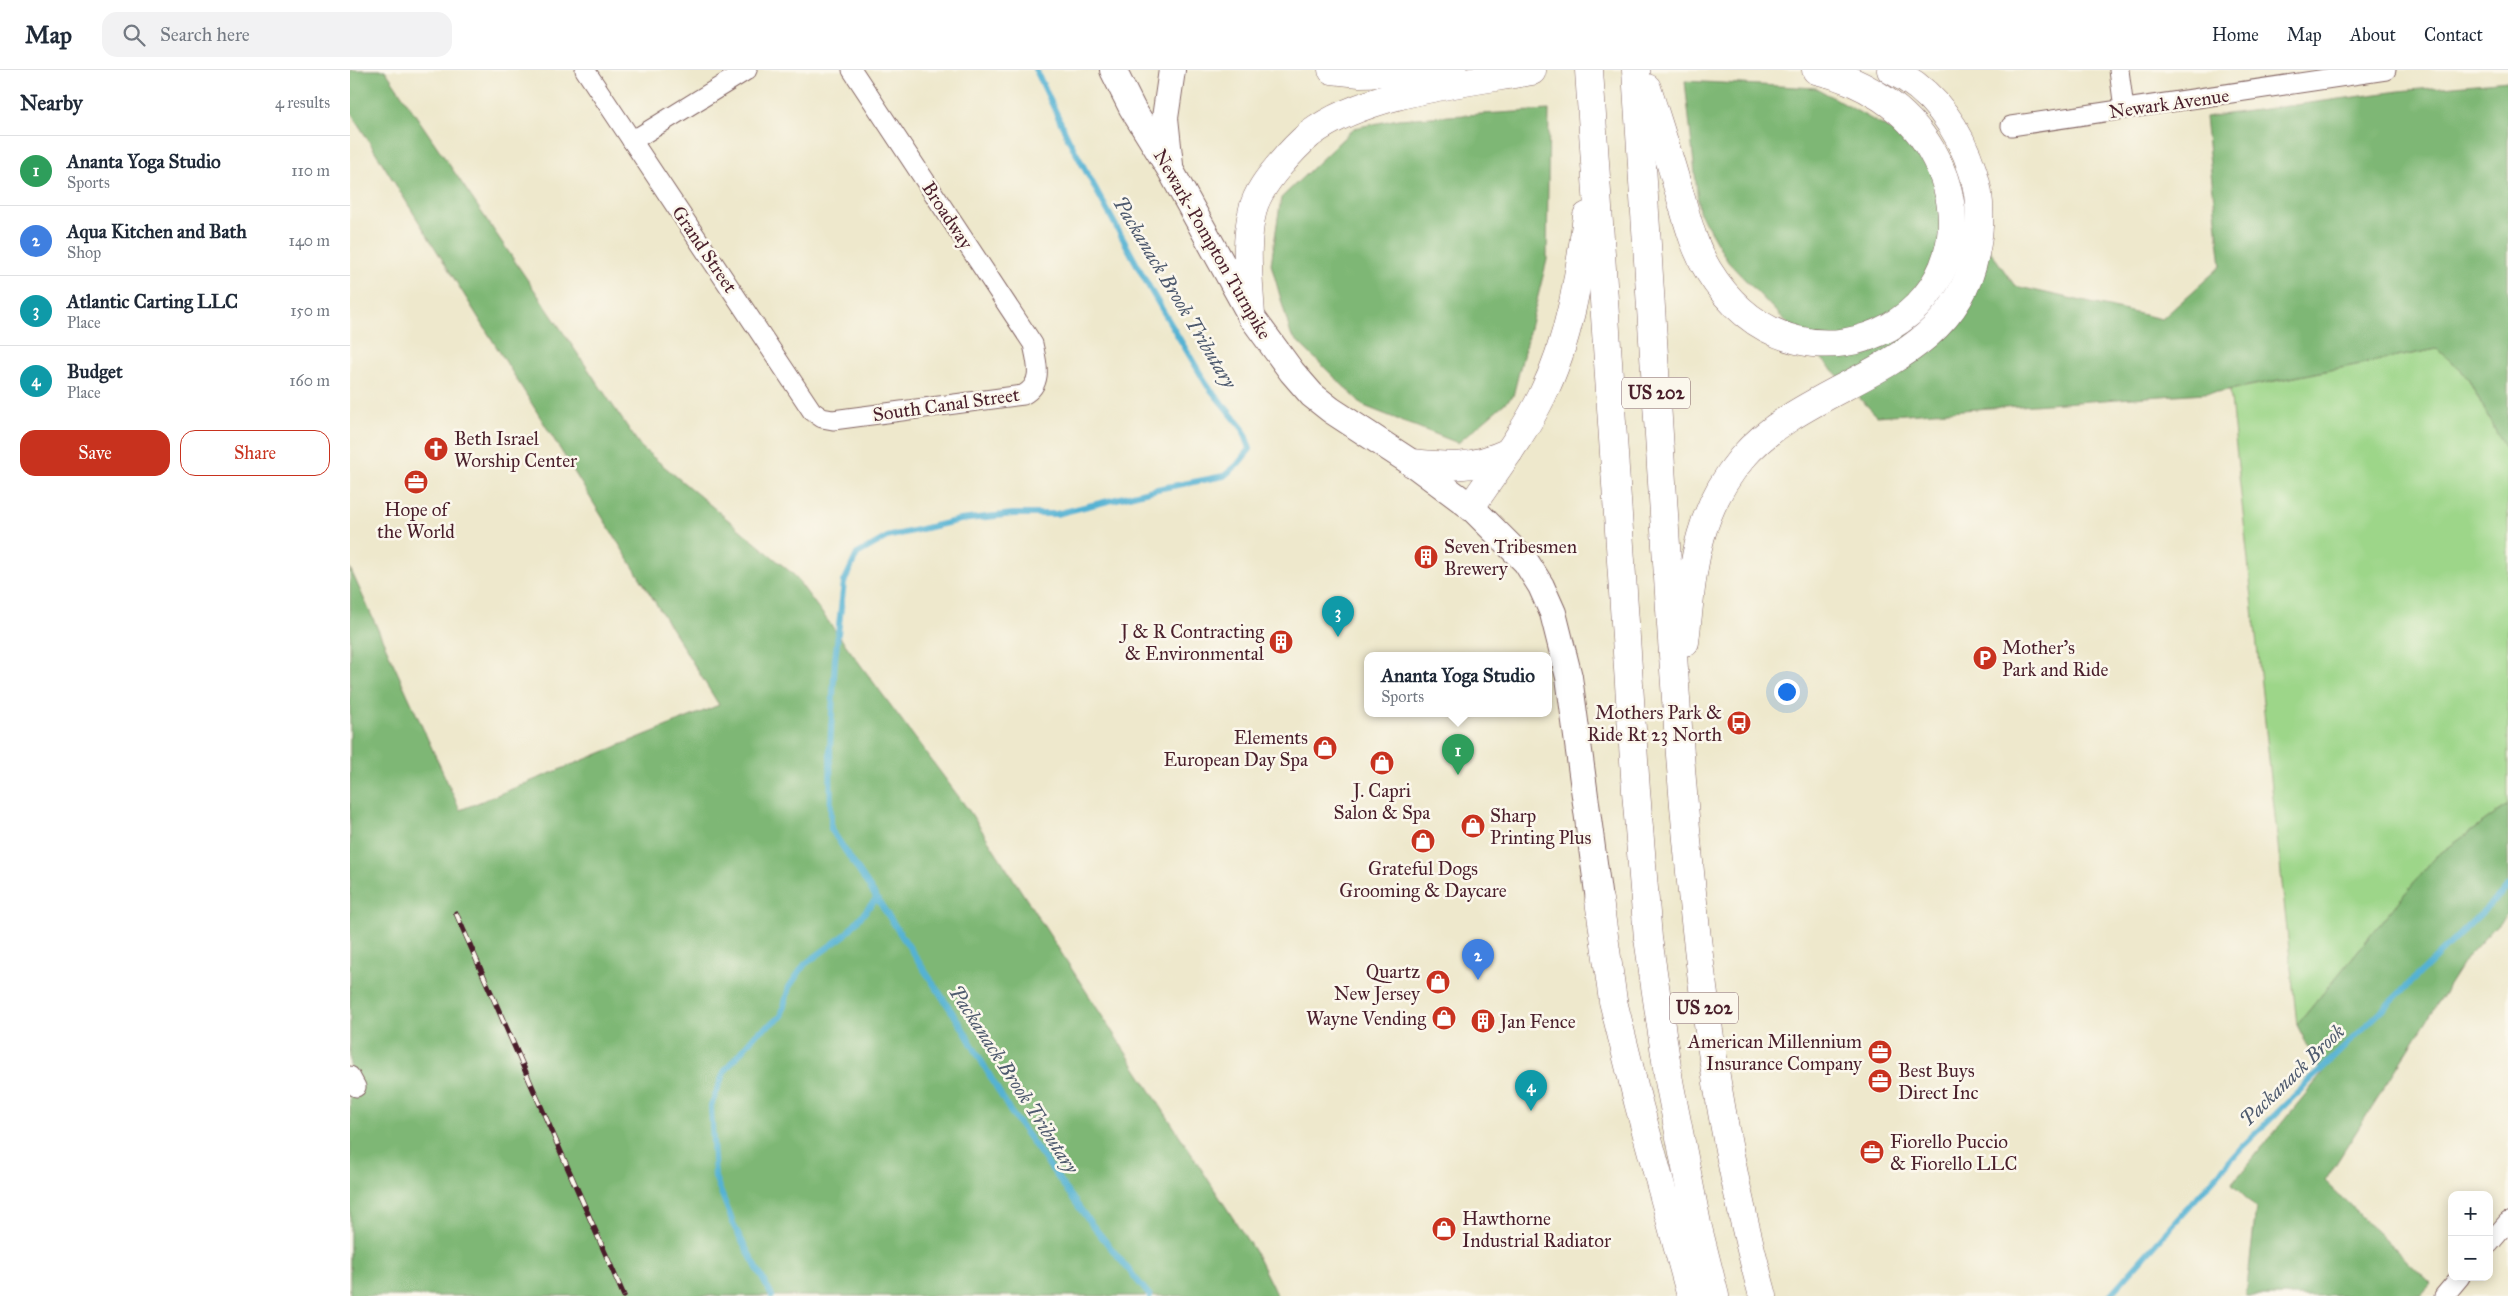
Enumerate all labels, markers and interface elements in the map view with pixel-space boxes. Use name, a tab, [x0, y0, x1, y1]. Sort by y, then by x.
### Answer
search box	[102, 12, 452, 57]
text: Map	[25, 20, 72, 50]
icon: search	[120, 21, 148, 49]
text: Search here	[160, 23, 250, 46]
text: Home	[2212, 24, 2259, 46]
text: Map	[2287, 24, 2322, 46]
text: About	[2350, 24, 2396, 46]
text: Contact	[2424, 24, 2483, 46]
street label: Newark Avenue	[2108, 84, 2231, 123]
text: Nearby	[20, 90, 83, 116]
text: 4 results	[275, 93, 330, 112]
street label: Newark-Pompton Turnpike	[1149, 145, 1276, 343]
text: Ananta Yoga Studio	[67, 150, 221, 173]
text: 1	[33, 161, 39, 180]
text: 110 m	[291, 161, 330, 180]
text: Sports	[67, 173, 110, 192]
street label: Broadway	[917, 177, 978, 254]
water label: Packanack Brook Tributary	[1108, 192, 1243, 394]
street label: Grand Street	[667, 201, 742, 297]
text: Aqua Kitchen and Bath	[67, 220, 247, 243]
text: 2	[32, 231, 40, 250]
text: 140 m	[289, 231, 330, 250]
text: Shop	[67, 243, 101, 262]
text: Atlantic Carting LLC	[67, 290, 238, 313]
text: 3	[33, 301, 39, 320]
text: 150 m	[290, 301, 330, 320]
text: Place	[67, 313, 101, 332]
text: Budget	[67, 360, 123, 383]
text: 4	[32, 371, 40, 390]
text: 160 m	[289, 371, 330, 390]
road number: US 202	[1622, 377, 1690, 408]
text: Place	[67, 383, 101, 402]
street label: South Canal Street	[871, 383, 1021, 426]
place label: Beth Israel Worship Center	[454, 427, 578, 472]
button: Save	[20, 430, 170, 476]
button: Share	[180, 430, 330, 476]
church icon: Beth Israel Worship Center	[423, 436, 449, 462]
office icon: Hope of the World	[403, 469, 429, 495]
place label: Hope of the World	[377, 498, 455, 543]
place label: Seven Tribesmen Brewery	[1444, 535, 1577, 580]
building icon: Seven Tribesmen Brewery	[1413, 544, 1439, 570]
pin: 3	[1322, 596, 1354, 637]
place label: J & R Contracting & Environmental	[1119, 620, 1265, 665]
building icon: J & R Contracting & Environmental	[1268, 629, 1294, 655]
place label: Mother's Park and Ride	[2002, 636, 2108, 681]
parking icon: Mother's Park and Ride	[1972, 645, 1998, 671]
popup	[1364, 652, 1552, 717]
text: Ananta Yoga Studio	[1381, 664, 1535, 687]
your location	[1774, 679, 1800, 705]
text: Sports	[1381, 687, 1424, 706]
place label: Mothers Park & Ride Rt 23 North	[1587, 701, 1722, 746]
bus stop icon: Mothers Park & Ride Rt 23 North	[1726, 710, 1752, 736]
place label: Elements European Day Spa	[1163, 726, 1309, 771]
pin: 1	[1442, 734, 1474, 775]
shop icon: Elements European Day Spa	[1312, 735, 1338, 761]
shop icon: J. Capri Salon & Spa	[1369, 750, 1395, 776]
place label: J. Capri Salon & Spa	[1334, 779, 1431, 824]
place label: Sharp Printing Plus	[1490, 804, 1592, 850]
shop icon: Sharp Printing Plus	[1460, 813, 1486, 839]
shop icon: Grateful Dogs Grooming & Daycare	[1410, 828, 1436, 854]
place label: Grateful Dogs Grooming & Daycare	[1339, 857, 1507, 903]
pin: 2	[1462, 939, 1494, 980]
place label: Quartz New Jersey	[1334, 960, 1421, 1006]
shop icon: Quartz New Jersey	[1425, 969, 1451, 995]
water label: Packanack Brook Tributary	[944, 980, 1085, 1179]
road number: US 202	[1670, 992, 1738, 1024]
shop icon: Wayne Vending	[1431, 1005, 1457, 1031]
place label: Wayne Vending	[1306, 1007, 1426, 1031]
building icon: Jan Fence	[1470, 1008, 1496, 1034]
place label: Jan Fence	[1498, 1010, 1576, 1034]
water label: Packanack Brook	[2235, 1019, 2349, 1131]
place label: American Millennium Insurance Company	[1687, 1030, 1863, 1075]
office icon: American Millennium Insurance Company	[1867, 1039, 1893, 1065]
place label: Best Buys Direct Inc	[1898, 1059, 1978, 1104]
office icon: Best Buys Direct Inc	[1867, 1068, 1893, 1094]
pin: 4	[1515, 1070, 1547, 1111]
place label: Fiorello Puccio & Fiorello LLC	[1890, 1130, 2017, 1175]
office icon: Fiorello Puccio & Fiorello LLC	[1859, 1139, 1885, 1165]
map controls	[2448, 1191, 2493, 1281]
button: +	[2448, 1191, 2493, 1236]
place label: Hawthorne Industrial Radiator	[1462, 1207, 1612, 1252]
shop icon: Hawthorne Industrial Radiator	[1431, 1216, 1457, 1242]
button: −	[2448, 1236, 2493, 1281]

